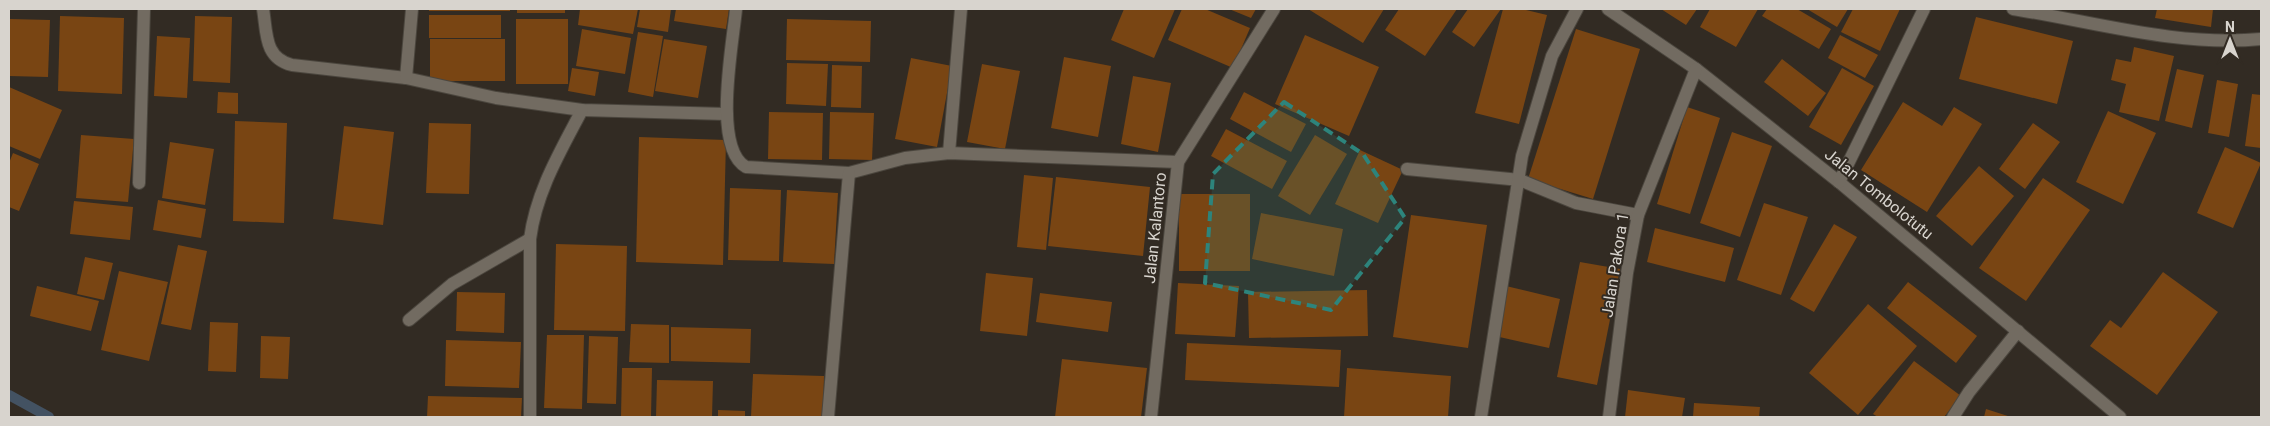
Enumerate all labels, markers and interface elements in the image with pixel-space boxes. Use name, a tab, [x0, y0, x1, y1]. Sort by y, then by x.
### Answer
north arrow	[2205, 15, 2255, 65]
text: N	[2225, 19, 2235, 35]
street label: Jalan Tombolotutu	[1821, 145, 1937, 243]
street label: Jalan Kalantoro	[1140, 171, 1170, 285]
street label: Jalan Pakora 1	[1597, 211, 1633, 319]

